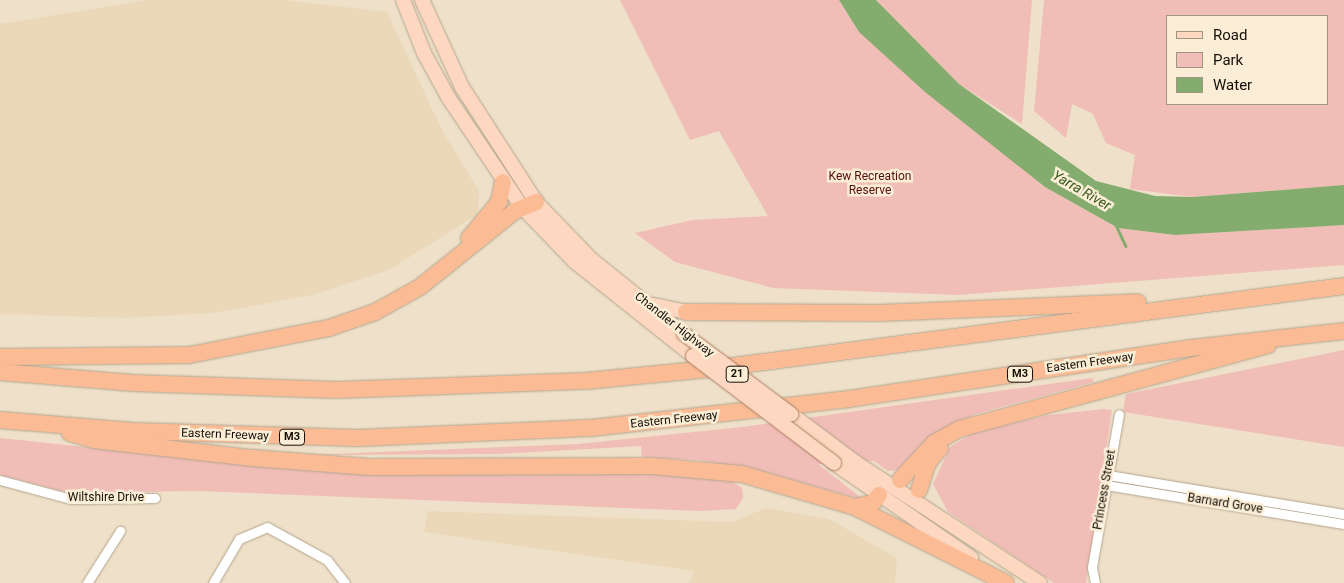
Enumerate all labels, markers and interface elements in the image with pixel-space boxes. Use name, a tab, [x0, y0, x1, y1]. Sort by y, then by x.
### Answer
legend	[1166, 15, 1329, 105]
text: Road	[1213, 26, 1247, 44]
text: Park	[1213, 51, 1243, 69]
text: Water	[1213, 76, 1252, 94]
water label: Yarra River	[1050, 167, 1114, 213]
park label: Kew Recreation Reserve	[829, 170, 911, 198]
street label: Chandler Highway	[631, 290, 717, 360]
street label: Eastern Freeway	[1046, 350, 1134, 376]
road number: 21	[724, 366, 750, 382]
road number: M3	[1006, 366, 1034, 382]
street label: Eastern Freeway	[630, 408, 718, 432]
street label: Eastern Freeway	[181, 426, 269, 444]
road number: M3	[278, 428, 306, 446]
street label: Princess Street	[1091, 449, 1119, 531]
street label: Wiltshire Drive	[68, 491, 144, 505]
street label: Barnard Grove	[1186, 491, 1264, 517]

